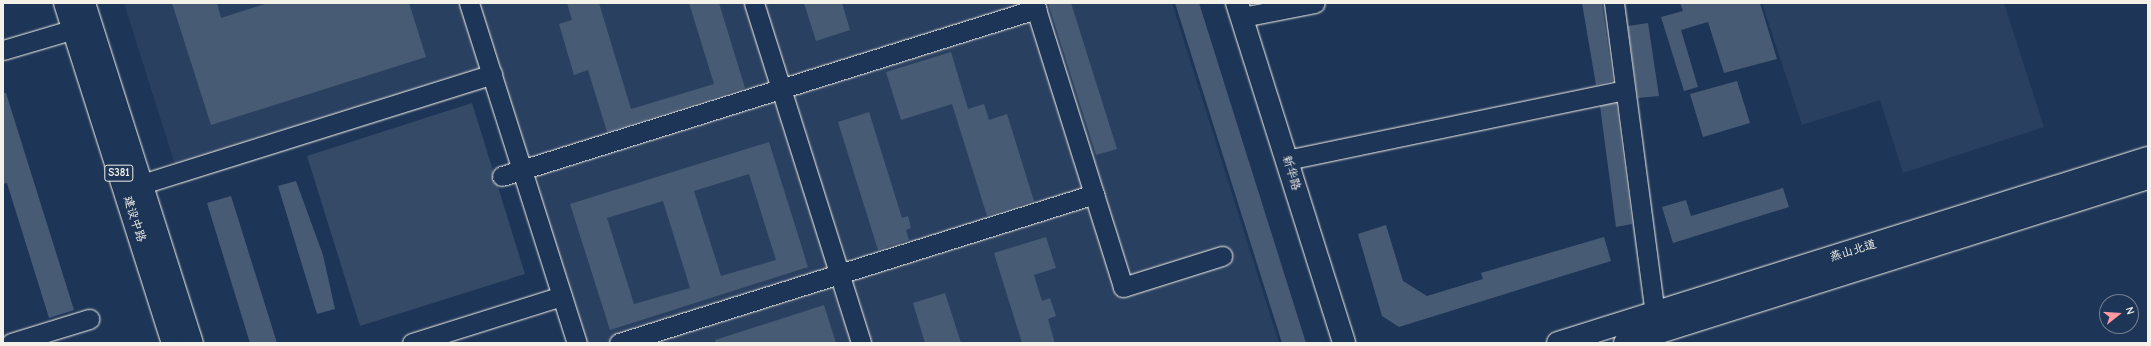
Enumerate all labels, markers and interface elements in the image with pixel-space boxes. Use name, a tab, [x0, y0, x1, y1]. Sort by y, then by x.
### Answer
street label: 新华路	[1279, 154, 1303, 192]
road number: S381	[104, 164, 134, 182]
street label: 建设中路	[120, 194, 148, 244]
street label: 燕山北道	[1828, 237, 1878, 265]
north arrow	[2099, 294, 2139, 334]
text: N	[2123, 305, 2137, 316]

